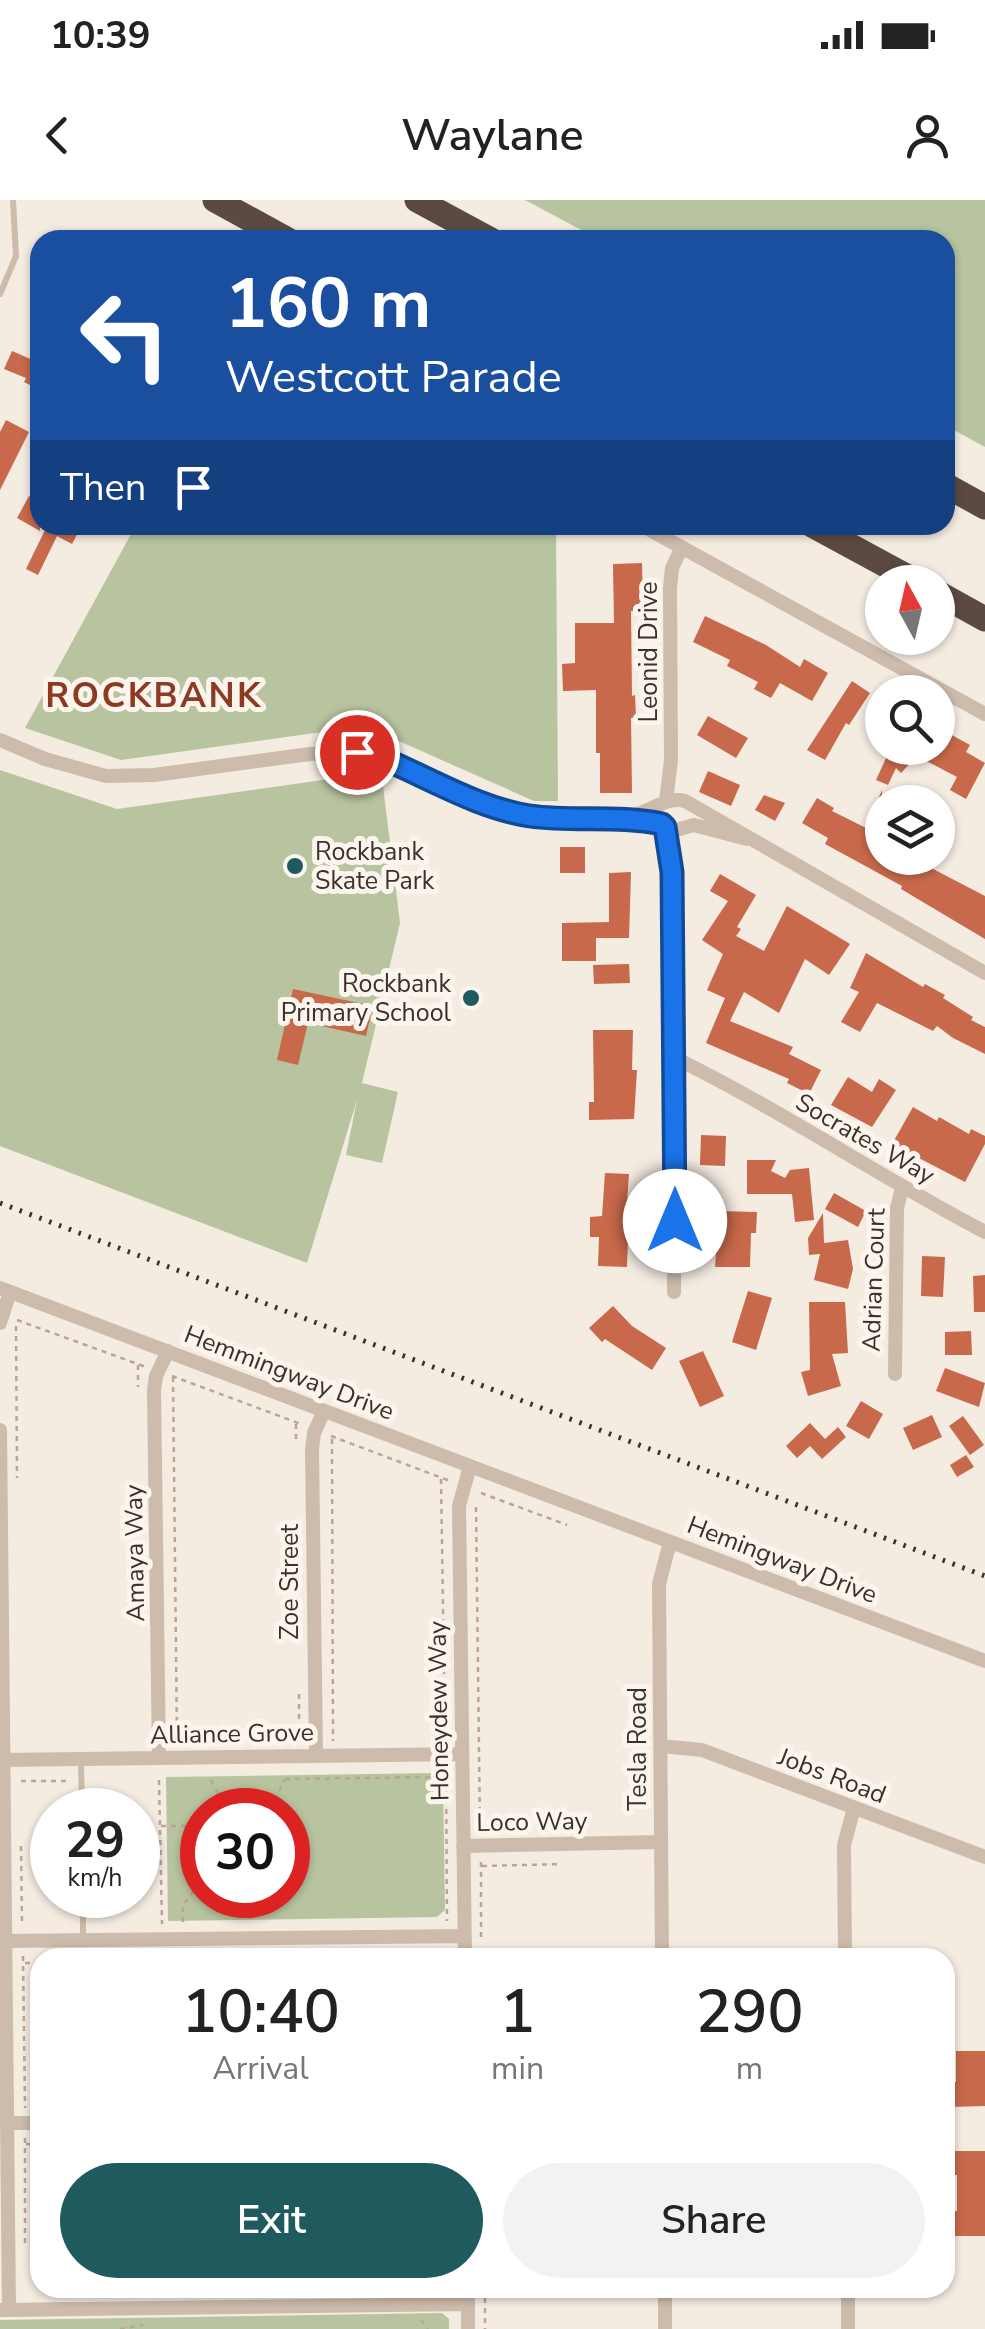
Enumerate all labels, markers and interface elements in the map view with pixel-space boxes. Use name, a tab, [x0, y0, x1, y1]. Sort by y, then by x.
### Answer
text: 10:39	[50, 10, 151, 61]
text: Waylane	[401, 105, 584, 166]
icon: back	[30, 108, 85, 163]
icon: person	[900, 108, 955, 163]
text: 160 m	[225, 256, 431, 352]
icon: left	[60, 270, 190, 400]
text: Westcott Parade	[225, 347, 562, 408]
icon: arrive	[166, 460, 221, 515]
text: Then	[60, 462, 146, 513]
north arrow	[865, 565, 955, 655]
map controls	[865, 565, 955, 875]
street label: Leonid Drive	[632, 582, 666, 722]
district label: ROCKBANK	[45, 672, 263, 719]
button: search	[865, 675, 955, 765]
pin	[315, 710, 400, 795]
icon: arrive	[330, 725, 385, 780]
button: layers	[865, 785, 955, 875]
place label: Rockbank Skate Park	[315, 835, 435, 898]
marker: Rockbank Skate Park	[284, 855, 306, 877]
place label: Rockbank Primary School	[281, 967, 452, 1030]
marker: Rockbank Primary School	[460, 987, 482, 1009]
street label: Socrates Way	[789, 1085, 941, 1193]
position arrow	[623, 1169, 727, 1273]
street label: Adrian Court	[855, 1207, 894, 1352]
street label: Hemmingway Drive	[179, 1317, 399, 1429]
street label: Amaya Way	[117, 1484, 153, 1622]
street label: Hemingway Drive	[682, 1508, 882, 1612]
street label: Zoe Street	[273, 1524, 307, 1640]
street label: Honeydew Way	[420, 1620, 458, 1801]
street label: Tesla Road	[621, 1687, 655, 1811]
street label: Alliance Grove	[150, 1716, 314, 1752]
street label: Jobs Road	[772, 1739, 891, 1812]
speed limit sign: 30	[180, 1788, 310, 1918]
street label: Loco Way	[476, 1804, 588, 1840]
text: 29	[65, 1806, 125, 1875]
text: km/h	[67, 1861, 123, 1895]
text: 10:40	[181, 1971, 340, 2053]
text: 1	[500, 1971, 536, 2053]
text: 290	[696, 1971, 804, 2053]
text: Arrival	[212, 2047, 309, 2090]
text: min	[491, 2047, 544, 2090]
text: m	[736, 2047, 763, 2090]
button: Exit	[60, 2163, 483, 2278]
button: Share	[503, 2163, 925, 2278]

